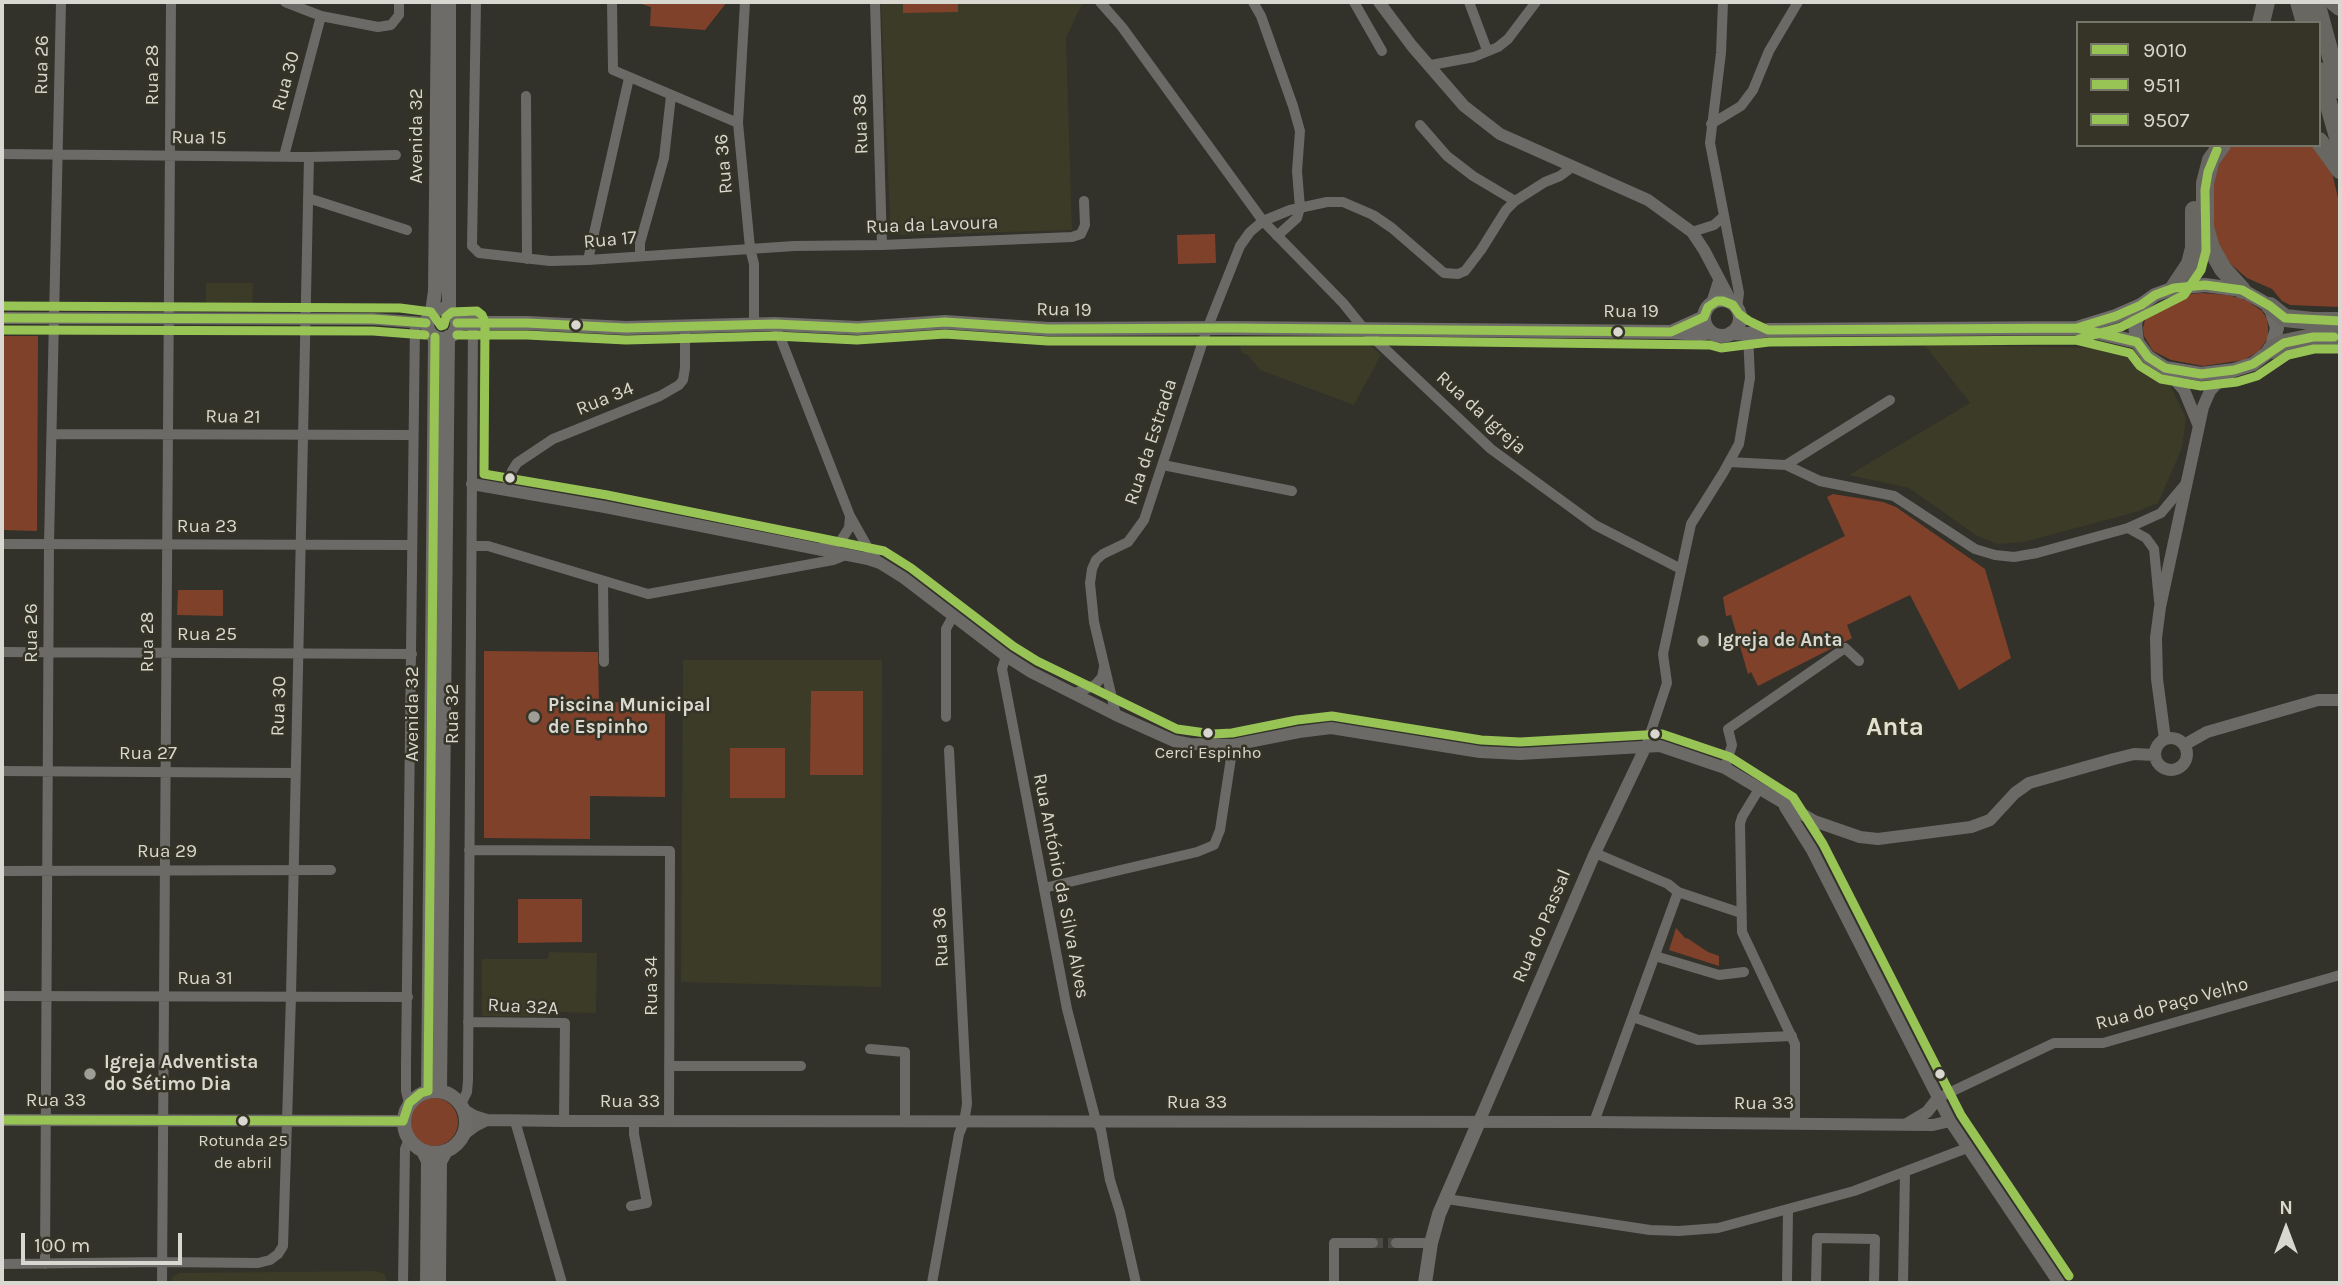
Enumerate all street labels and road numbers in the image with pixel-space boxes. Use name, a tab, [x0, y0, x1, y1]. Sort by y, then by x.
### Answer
street label: Rua 26	[30, 35, 54, 95]
street label: Rua 28	[142, 45, 164, 105]
street label: Rua 30	[267, 49, 305, 113]
street label: Avenida 32	[406, 88, 428, 184]
street label: Rua 38	[849, 93, 873, 155]
street label: Rua 15	[171, 126, 227, 150]
street label: Rua 36	[710, 133, 738, 195]
street label: Rua da Lavoura	[865, 211, 999, 239]
street label: Rua 17	[582, 226, 638, 254]
street label: Rua 19	[1036, 298, 1092, 322]
street label: Rua 19	[1603, 301, 1659, 323]
street label: Rua da Igreja	[1431, 367, 1531, 459]
street label: Rua da Estrada	[1120, 376, 1182, 508]
street label: Rua 34	[573, 377, 637, 421]
street label: Rua 21	[205, 405, 261, 429]
street label: Rua 23	[177, 516, 237, 538]
street label: Rua 26	[21, 603, 43, 663]
street label: Rua 28	[137, 612, 159, 672]
street label: Rua 25	[177, 624, 237, 646]
street label: Avenida 32	[402, 666, 424, 762]
street label: Rua 30	[267, 675, 291, 737]
street label: Rua 32	[442, 684, 464, 744]
street label: Rua 27	[119, 743, 177, 765]
street label: Rua António da Silva Alves	[1028, 772, 1094, 1000]
street label: Rua 29	[137, 841, 197, 863]
street label: Rua do Passal	[1508, 866, 1576, 986]
street label: Rua 36	[928, 906, 954, 968]
street label: Rua 34	[641, 956, 663, 1016]
street label: Rua 31	[177, 968, 233, 990]
street label: Rua do Paço Velho	[2093, 973, 2251, 1035]
street label: Rua 32A	[487, 994, 559, 1020]
street label: Rua 33	[26, 1090, 86, 1112]
street label: Rua 33	[600, 1091, 660, 1113]
street label: Rua 33	[1167, 1092, 1227, 1114]
street label: Rua 33	[1734, 1093, 1794, 1115]

